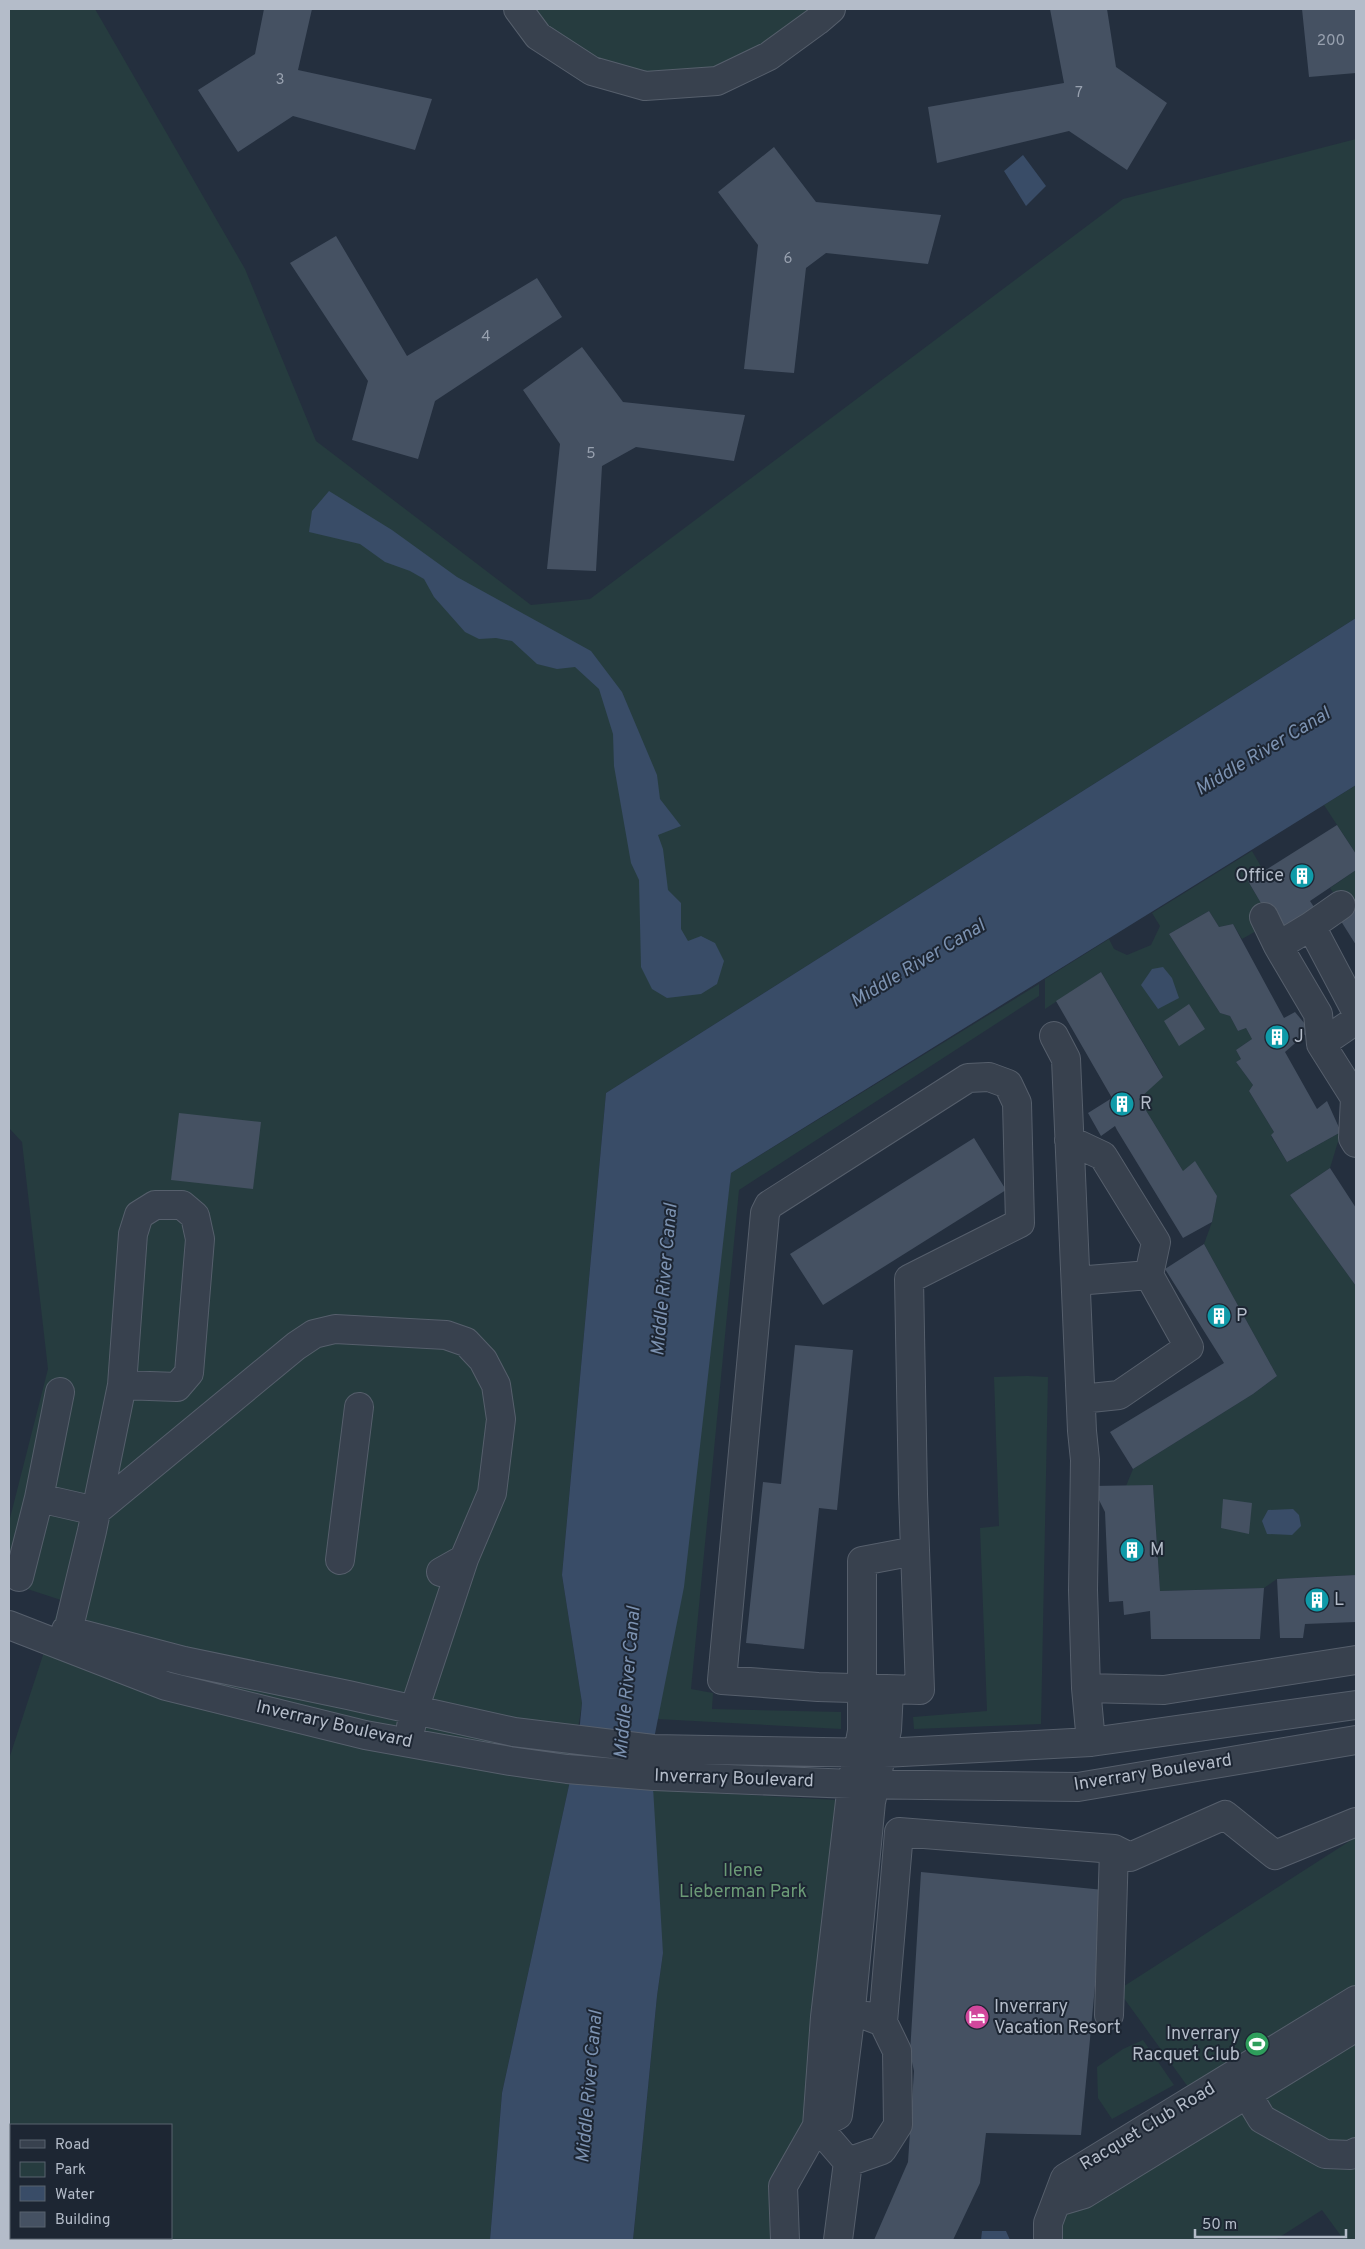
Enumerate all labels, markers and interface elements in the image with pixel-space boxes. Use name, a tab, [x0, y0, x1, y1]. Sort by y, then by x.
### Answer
house number: 200	[1317, 32, 1345, 51]
house number: 3	[275, 71, 285, 90]
house number: 7	[1075, 84, 1083, 103]
house number: 6	[784, 250, 793, 269]
house number: 4	[481, 328, 491, 347]
house number: 5	[586, 445, 596, 464]
water label: Middle River Canal	[1191, 702, 1336, 802]
building icon: Office	[1289, 863, 1315, 889]
place label: Office	[1235, 865, 1284, 888]
water label: Middle River Canal	[846, 914, 991, 1014]
building icon: J	[1264, 1024, 1290, 1050]
place label: J	[1294, 1026, 1304, 1049]
building icon: R	[1109, 1091, 1135, 1117]
place label: R	[1140, 1093, 1152, 1116]
water label: Middle River Canal	[646, 1202, 684, 1357]
building icon: P	[1206, 1303, 1232, 1329]
place label: P	[1236, 1305, 1247, 1328]
building icon: M	[1119, 1537, 1145, 1563]
place label: M	[1150, 1539, 1164, 1562]
building icon: L	[1304, 1587, 1330, 1613]
place label: L	[1334, 1589, 1344, 1612]
water label: Middle River Canal	[609, 1605, 647, 1760]
street label: Inverrary Boulevard	[254, 1696, 414, 1754]
street label: Inverrary Boulevard	[1072, 1749, 1234, 1797]
street label: Inverrary Boulevard	[654, 1765, 814, 1793]
park label: Ilene Lieberman Park	[679, 1860, 807, 1904]
place label: Inverrary Vacation Resort	[994, 1996, 1121, 2040]
hotel icon: Inverrary Vacation Resort	[964, 2004, 990, 2030]
water label: Middle River Canal	[571, 2009, 609, 2164]
place label: Inverrary Racquet Club	[1132, 2023, 1240, 2067]
sports icon: Inverrary Racquet Club	[1244, 2031, 1270, 2057]
street label: Racquet Club Road	[1076, 2078, 1220, 2176]
legend	[10, 2124, 172, 2239]
text: Road	[55, 2136, 90, 2155]
text: Park	[55, 2161, 86, 2180]
text: Water	[55, 2186, 95, 2205]
scale bar	[1195, 2206, 1346, 2238]
text: Building	[55, 2211, 110, 2230]
text: 50 m	[1202, 2216, 1237, 2235]

